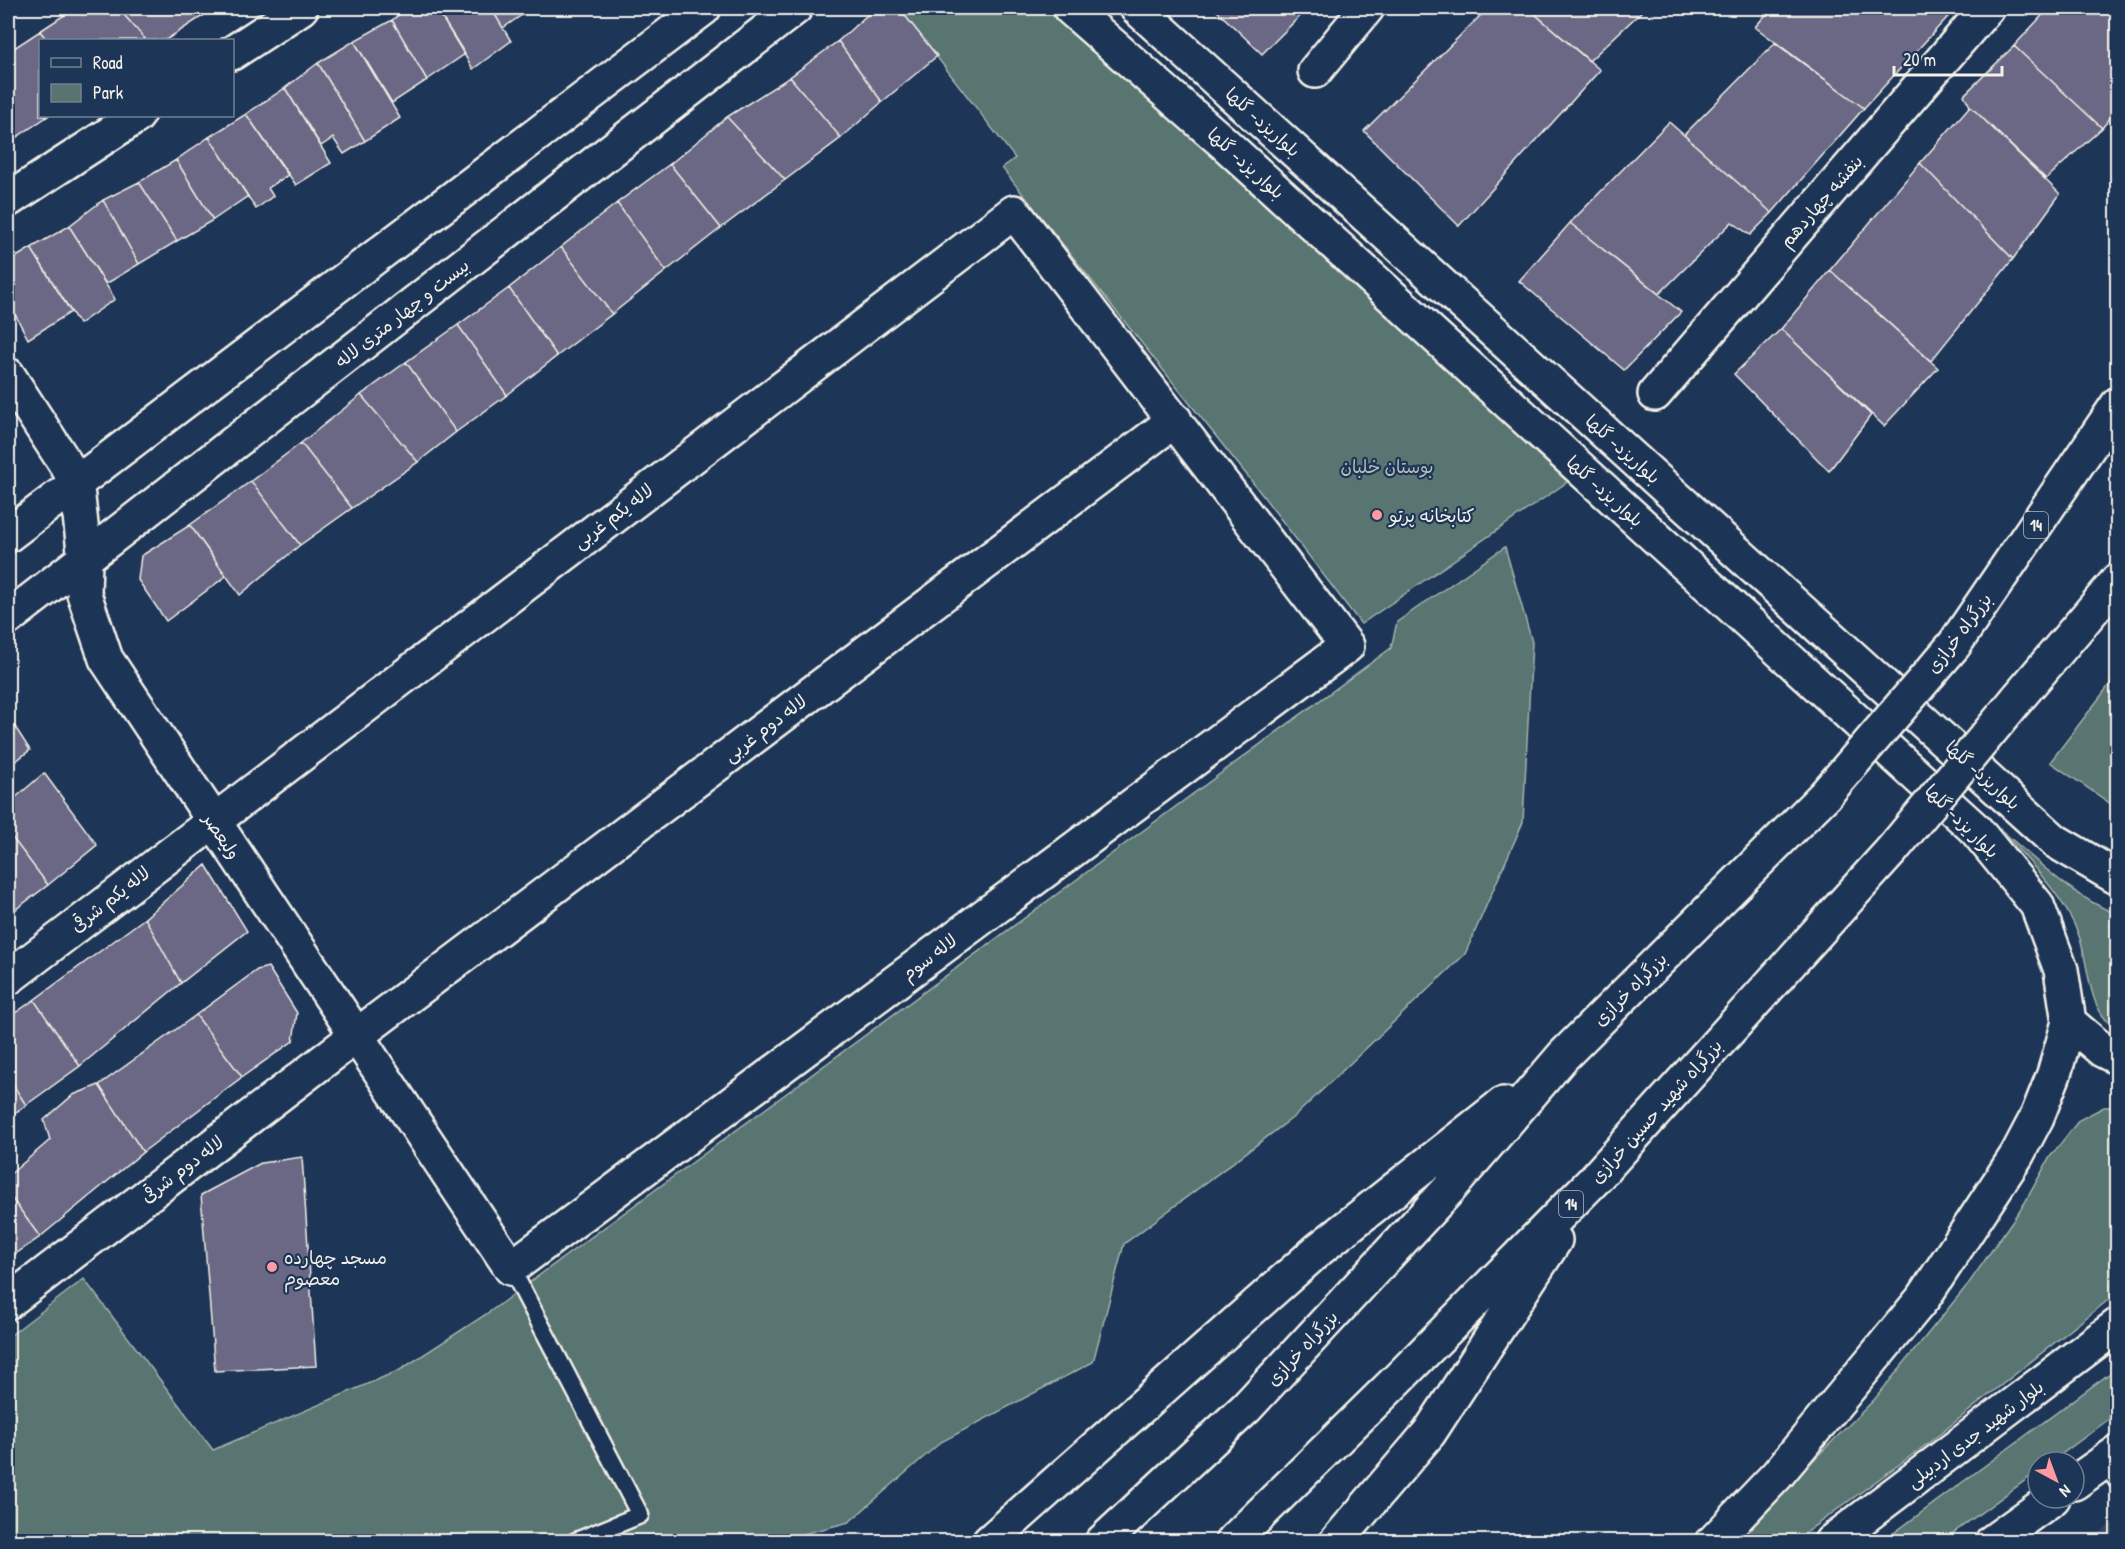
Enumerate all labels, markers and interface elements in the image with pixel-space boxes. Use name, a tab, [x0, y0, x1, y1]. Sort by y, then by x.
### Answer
legend	[39, 39, 234, 117]
scale bar	[1894, 39, 2002, 77]
text: 20 m	[1903, 47, 1936, 72]
text: Road	[93, 50, 123, 75]
text: Park	[93, 80, 124, 105]
street label: بلواریزد- گلها	[1220, 81, 1306, 163]
street label: بلوار یزد- گلها	[1202, 122, 1290, 204]
street label: بنفشه چهاردهم	[1774, 149, 1870, 254]
street label: بیست و چهار متری لاله	[330, 253, 474, 373]
street label: بلواریزد- گلها	[1580, 408, 1666, 490]
street label: بلوار یزد- گلها	[1561, 450, 1649, 532]
park label: بوستان خلبان	[1340, 454, 1434, 479]
street label: لاله یکم غربی	[568, 478, 659, 556]
place label: كتابخانه پرتو	[1388, 503, 1475, 528]
marker: كتابخانه پرتو	[1370, 508, 1384, 522]
road number: 14	[2024, 512, 2048, 538]
street label: بزرگراه خرازی	[1920, 588, 1998, 678]
street label: لاله دوم غربی	[718, 688, 813, 769]
street label: بلواریزد- گلها	[1940, 734, 2026, 816]
street label: بلوار یزد- گلها	[1919, 778, 2005, 864]
street label: ولیعصر	[196, 806, 247, 864]
street label: لاله یکم شرقی	[65, 860, 156, 939]
street label: لاله سوم	[896, 928, 963, 988]
street label: بزرگراه خرازی	[1588, 947, 1672, 1031]
street label: بزرگراه شهید حسین خرازی	[1584, 1033, 1728, 1189]
street label: لاله دوم شرقی	[135, 1129, 230, 1210]
road number: 14	[1559, 1191, 1583, 1217]
place label: مسجد چهارده معصوم	[284, 1245, 387, 1293]
marker: مسجد چهارده معصوم	[265, 1260, 279, 1274]
street label: بزرگراه خرازی	[1260, 1305, 1344, 1391]
street label: بلوار شهید جدی اردبیلی	[1901, 1374, 2049, 1494]
north arrow	[2026, 1450, 2086, 1510]
text: N	[2055, 1480, 2076, 1503]

